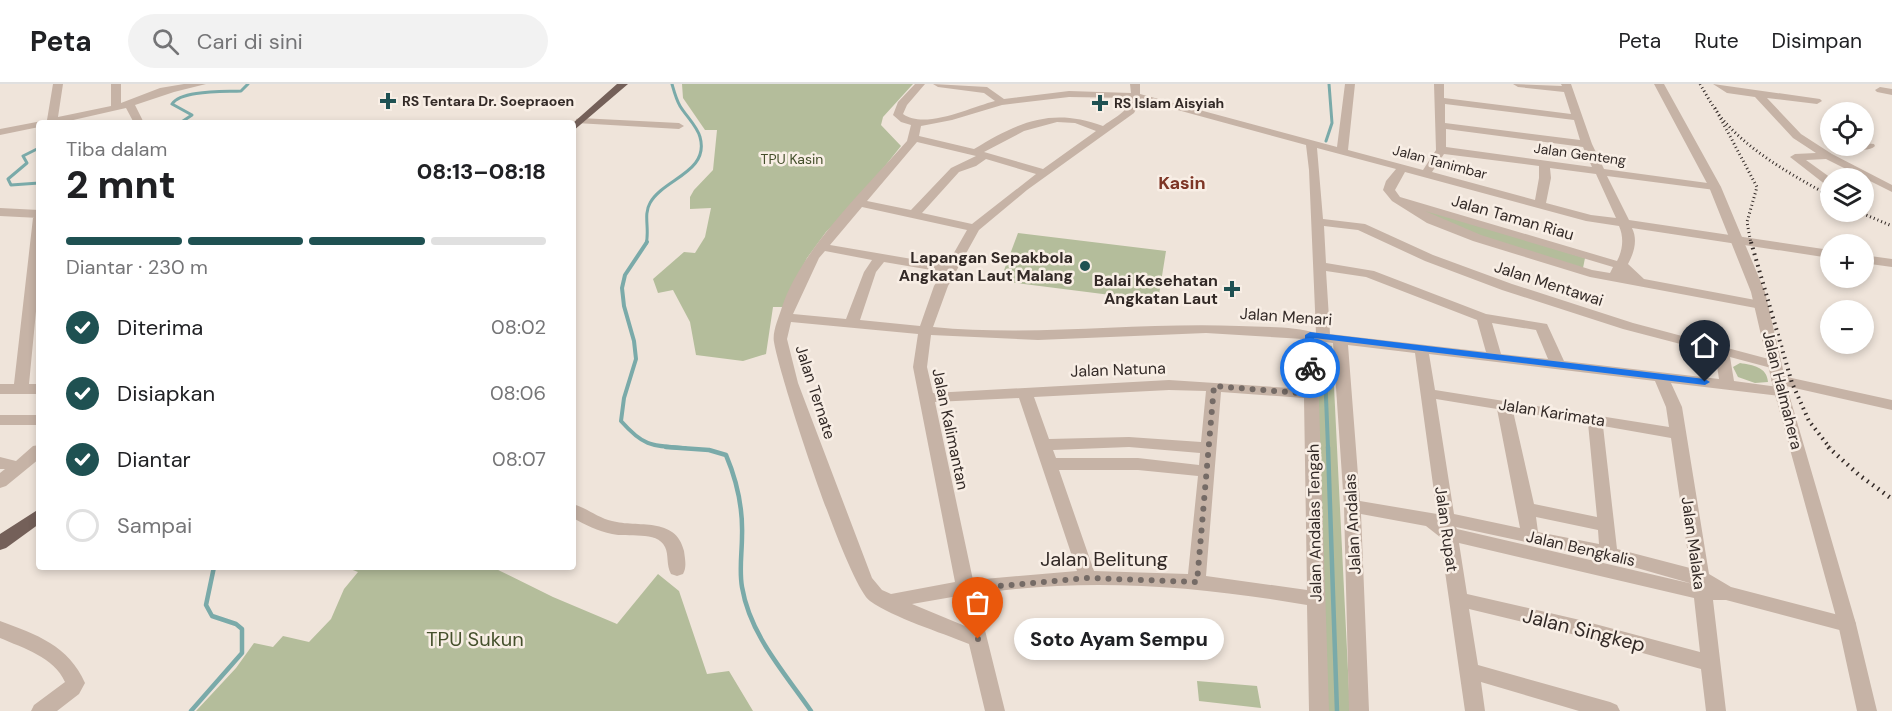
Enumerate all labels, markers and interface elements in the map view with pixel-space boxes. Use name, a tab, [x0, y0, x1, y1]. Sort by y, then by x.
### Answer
search box	[128, 14, 548, 68]
text: Peta	[30, 23, 92, 60]
icon: search	[149, 25, 182, 58]
text: Cari di sini	[197, 27, 303, 56]
text: Peta	[1618, 27, 1661, 55]
text: Rute	[1694, 27, 1739, 55]
text: Disimpan	[1772, 27, 1862, 55]
marker: RS Tentara Dr. Soepraoen	[379, 92, 397, 110]
place label: RS Tentara Dr. Soepraoen	[402, 92, 574, 110]
marker: RS Islam Aisyiah	[1091, 94, 1109, 112]
place label: RS Islam Aisyiah	[1114, 94, 1224, 112]
map controls	[1820, 102, 1874, 354]
button: locate	[1820, 102, 1874, 156]
text: Tiba dalam	[66, 136, 167, 162]
street label: Jalan Genteng	[1533, 139, 1627, 169]
street label: Jalan Tanimbar	[1391, 141, 1489, 183]
park label: TPU Kasin	[761, 150, 823, 168]
text: 08:13–08:18	[417, 157, 546, 186]
text: 2 mnt	[66, 159, 176, 210]
button: layers	[1820, 168, 1874, 222]
district label: Kasin	[1158, 171, 1206, 195]
street label: Jalan Taman Riau	[1449, 190, 1577, 245]
button: +	[1820, 234, 1874, 288]
place label: Lapangan Sepakbola Angkatan Laut Malang	[899, 247, 1073, 286]
text: Diantar · 230 m	[66, 254, 208, 280]
street label: Jalan Mentawai	[1492, 256, 1606, 311]
marker: Lapangan Sepakbola Angkatan Laut Malang	[1078, 259, 1092, 273]
place label: Balai Kesehatan Angkatan Laut	[1094, 270, 1218, 309]
marker: Balai Kesehatan Angkatan Laut	[1223, 280, 1241, 298]
button: −	[1820, 300, 1874, 354]
street label: Jalan Menari	[1239, 303, 1333, 330]
icon: check	[66, 311, 99, 344]
text: Diterima	[117, 313, 203, 342]
text: 08:02	[491, 314, 546, 340]
pin	[1679, 320, 1730, 382]
icon: home	[1688, 329, 1721, 362]
street label: Jalan Halmahera	[1758, 329, 1807, 452]
courier	[1280, 338, 1340, 398]
street label: Jalan Ternate	[790, 342, 841, 442]
icon: bike	[1294, 352, 1327, 385]
street label: Jalan Natuna	[1070, 357, 1166, 382]
street label: Jalan Kalimantan	[927, 366, 974, 492]
icon: check	[66, 377, 99, 410]
text: Disiapkan	[117, 379, 215, 408]
text: 08:06	[490, 380, 546, 406]
street label: Jalan Karimata	[1497, 394, 1607, 431]
icon: check	[66, 443, 99, 476]
street label: Jalan Andalas Tengah	[1303, 444, 1326, 602]
text: Diantar	[117, 445, 191, 474]
text: 08:07	[492, 446, 546, 472]
street label: Jalan Andalas	[1339, 473, 1366, 575]
street label: Jalan Rupat	[1430, 485, 1463, 573]
street label: Jalan Malaka	[1677, 495, 1710, 591]
text: Sampai	[117, 511, 192, 540]
street label: Jalan Bengkalis	[1524, 526, 1638, 571]
street label: Jalan Belitung	[1040, 546, 1168, 572]
pin	[952, 577, 1003, 639]
icon: bag	[961, 586, 994, 619]
street label: Jalan Singkep	[1520, 602, 1648, 658]
callout: Soto Ayam Sempu	[1014, 618, 1224, 660]
park label: TPU Sukun	[426, 626, 524, 652]
text: Soto Ayam Sempu	[1030, 626, 1208, 652]

